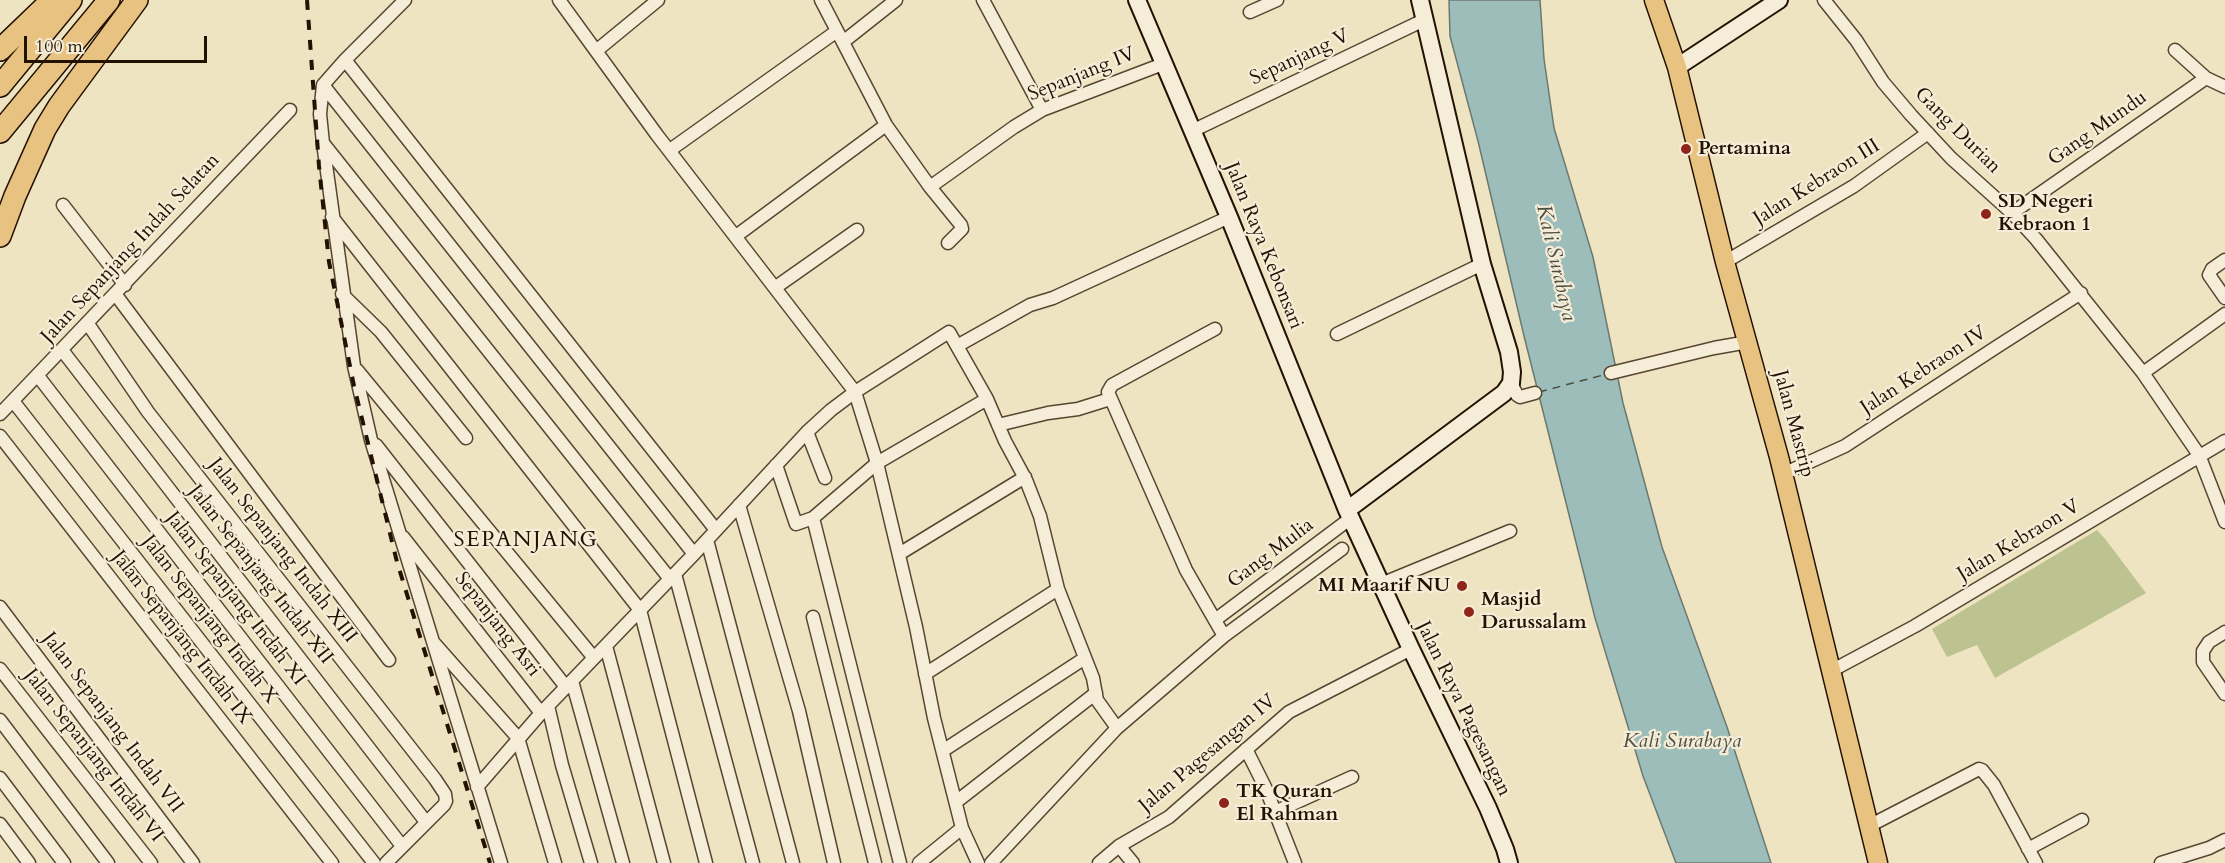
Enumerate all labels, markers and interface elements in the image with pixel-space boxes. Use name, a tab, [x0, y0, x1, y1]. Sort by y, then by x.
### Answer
scale bar	[27, 24, 210, 62]
street label: Sepanjang V	[1247, 25, 1353, 91]
text: 100 m	[35, 34, 83, 59]
street label: Sepanjang IV	[1025, 43, 1139, 107]
street label: Gang Durian	[1909, 83, 2005, 179]
street label: Gang Mundu	[2044, 86, 2152, 172]
street label: Jalan Kebraon III	[1749, 135, 1885, 231]
place label: Pertamina	[1698, 137, 1791, 161]
marker: Pertamina	[1679, 142, 1693, 156]
street label: Jalan Sepanjang Indah Selatan	[37, 149, 225, 349]
street label: Jalan Raya Kebonsari	[1219, 159, 1307, 333]
place label: SD Negeri Kebraon 1	[1998, 190, 2093, 237]
water label: Kali Surabaya	[1529, 202, 1581, 324]
marker: SD Negeri Kebraon 1	[1979, 207, 1993, 221]
street label: Jalan Kebraon IV	[1856, 321, 1992, 421]
street label: Jalan Mastrip	[1767, 368, 1819, 480]
street label: Jalan Sepanjang Indah XIII	[202, 454, 362, 648]
street label: Jalan Sepanjang Indah XII	[182, 481, 338, 669]
street label: Jalan Kebraon V	[1953, 495, 2085, 587]
street label: Jalan Sepanjang Indah XI	[160, 507, 310, 691]
street label: Gang Mulia	[1223, 514, 1319, 594]
district label: SEPANJANG	[454, 528, 598, 554]
street label: Jalan Sepanjang Indah X	[136, 531, 282, 709]
street label: Jalan Sepanjang Indah IX	[106, 546, 256, 730]
street label: Sepanjang Asri	[449, 568, 545, 682]
place label: MI Maarif NU	[1318, 574, 1450, 598]
marker: MI Maarif NU	[1455, 579, 1469, 593]
place label: Masjid Darussalam	[1481, 588, 1587, 635]
marker: Masjid Darussalam	[1462, 605, 1476, 619]
street label: Jalan Raya Pagesangan	[1410, 618, 1516, 800]
street label: Jalan Sepanjang Indah VII	[36, 628, 188, 818]
street label: Jalan Sepanjang Indah VI	[18, 665, 168, 847]
street label: Jalan Pagesangan IV	[1135, 690, 1281, 818]
water label: Kali Surabaya	[1623, 729, 1741, 755]
place label: TK Quran El Rahman	[1236, 780, 1338, 827]
marker: TK Quran El Rahman	[1217, 796, 1231, 810]

